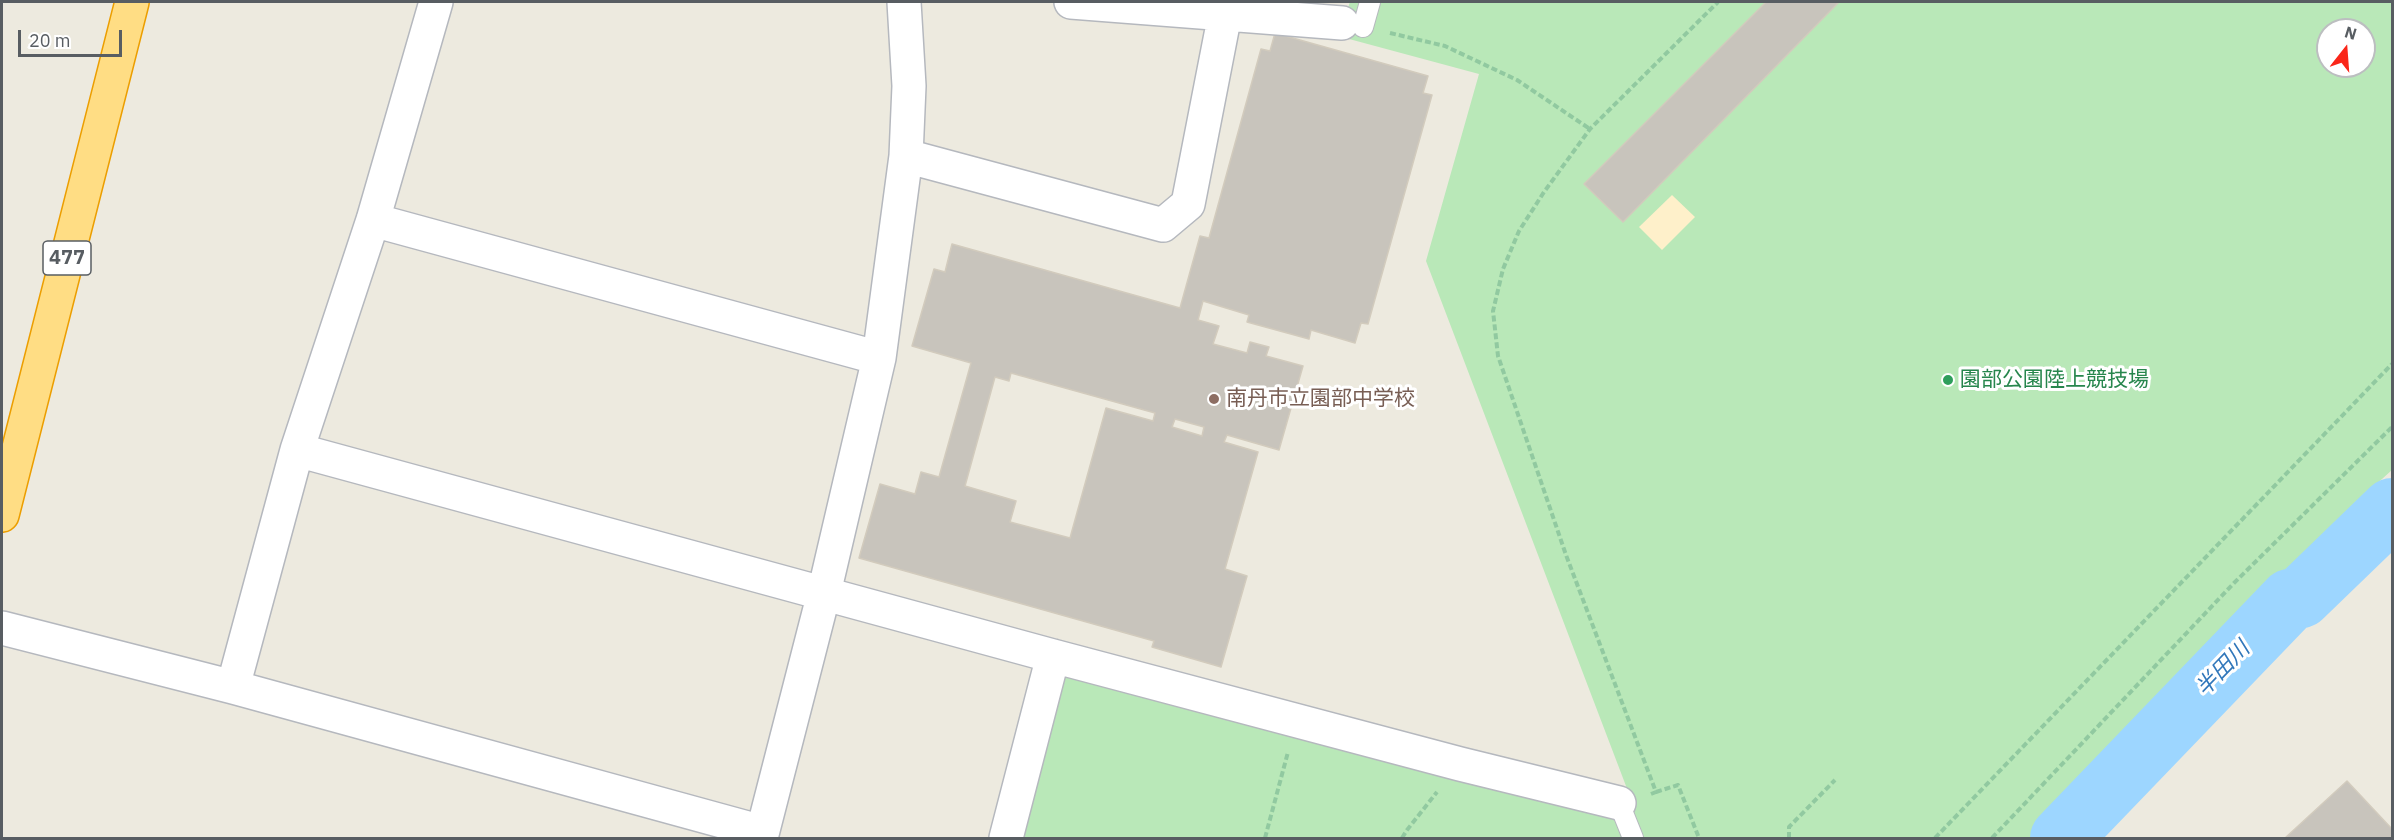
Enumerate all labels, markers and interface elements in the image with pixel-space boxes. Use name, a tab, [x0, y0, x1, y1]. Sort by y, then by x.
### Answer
scale bar	[21, 18, 124, 56]
north arrow	[2316, 18, 2376, 78]
text: N	[2342, 21, 2359, 44]
text: 20 m	[29, 29, 71, 52]
road number: 477	[43, 241, 91, 275]
place label: 園部公園陸上競技場	[1960, 367, 2149, 393]
marker: 園部公園陸上競技場	[1941, 373, 1955, 387]
place label: 南丹市立園部中学校	[1226, 386, 1415, 412]
marker: 南丹市立園部中学校	[1207, 392, 1221, 406]
water label: 半田川	[2191, 636, 2255, 702]

